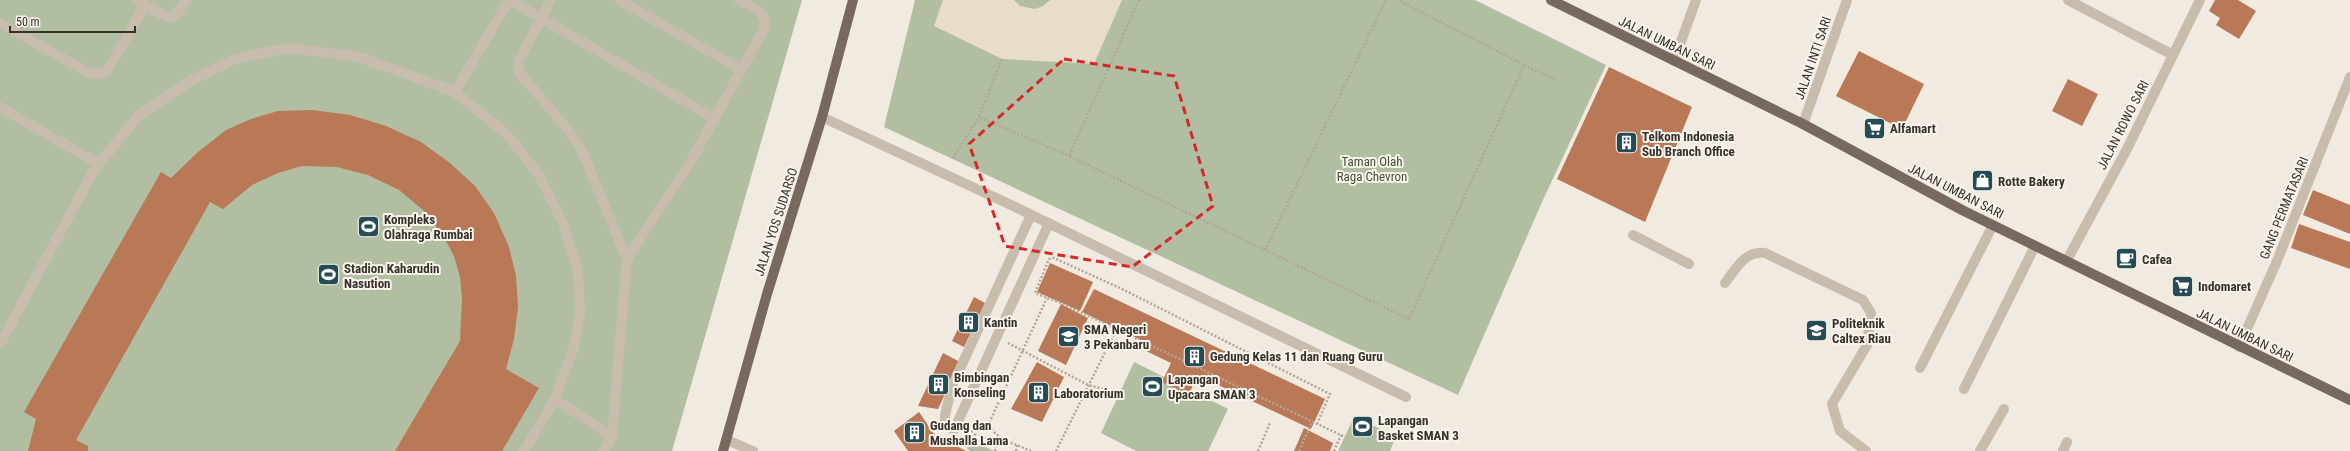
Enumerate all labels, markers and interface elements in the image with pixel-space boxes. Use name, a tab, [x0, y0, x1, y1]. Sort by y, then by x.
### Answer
scale bar	[10, 8, 135, 34]
street label: JALAN UMBAN SARI	[1616, 13, 1718, 73]
street label: JALAN INTI SARI	[1792, 14, 1834, 102]
text: 50 m	[16, 15, 40, 29]
street label: JALAN ROWO SARI	[2094, 78, 2152, 172]
supermarket icon: Alfamart	[1861, 115, 1887, 141]
place label: Alfamart	[1890, 121, 1936, 136]
place label: Telkom Indonesia Sub Branch Office	[1642, 129, 1735, 159]
building icon: Telkom Indonesia Sub Branch Office	[1613, 130, 1639, 156]
park label: Taman Olah Raga Chevron	[1337, 154, 1407, 184]
street label: GANG PERMATASARI	[2257, 155, 2311, 261]
street label: JALAN UMBAN SARI	[1906, 160, 2006, 222]
street label: JALAN YOS SUDARSO	[751, 166, 801, 278]
shop icon: Rotte Bakery	[1969, 168, 1995, 194]
place label: Rotte Bakery	[1998, 174, 2065, 189]
place label: Kompleks Olahraga Rumbai	[384, 212, 473, 242]
sports icon: Kompleks Olahraga Rumbai	[355, 213, 381, 239]
cafe icon: Cafea	[2114, 246, 2140, 272]
place label: Cafea	[2142, 252, 2172, 267]
place label: Stadion Kaharudin Nasution	[344, 261, 439, 291]
sports icon: Stadion Kaharudin Nasution	[315, 262, 341, 288]
supermarket icon: Indomaret	[2170, 273, 2196, 299]
place label: Indomaret	[2198, 279, 2251, 294]
street label: JALAN UMBAN SARI	[2194, 305, 2296, 365]
building icon: Kantin	[956, 309, 982, 335]
place label: Kantin	[984, 315, 1017, 330]
place label: Politeknik Caltex Riau	[1832, 316, 1891, 346]
school or university icon: Politeknik Caltex Riau	[1804, 317, 1830, 343]
place label: SMA Negeri 3 Pekanbaru	[1084, 322, 1149, 352]
school or university icon: SMA Negeri 3 Pekanbaru	[1056, 323, 1082, 349]
building icon: Gedung Kelas 11 dan Ruang Guru	[1182, 343, 1208, 369]
place label: Gedung Kelas 11 dan Ruang Guru	[1210, 349, 1383, 364]
place label: Bimbingan Konseling	[954, 370, 1009, 400]
building icon: Bimbingan Konseling	[926, 371, 952, 397]
place label: Lapangan Upacara SMAN 3	[1168, 372, 1256, 402]
sports icon: Lapangan Upacara SMAN 3	[1139, 373, 1165, 399]
building icon: Laboratorium	[1025, 380, 1051, 406]
place label: Laboratorium	[1054, 386, 1123, 401]
place label: Lapangan Basket SMAN 3	[1378, 413, 1459, 443]
sports icon: Lapangan Basket SMAN 3	[1349, 414, 1375, 440]
place label: Gudang dan Mushalla Lama	[930, 418, 1008, 448]
building icon: Gudang dan Mushalla Lama	[901, 419, 927, 445]

